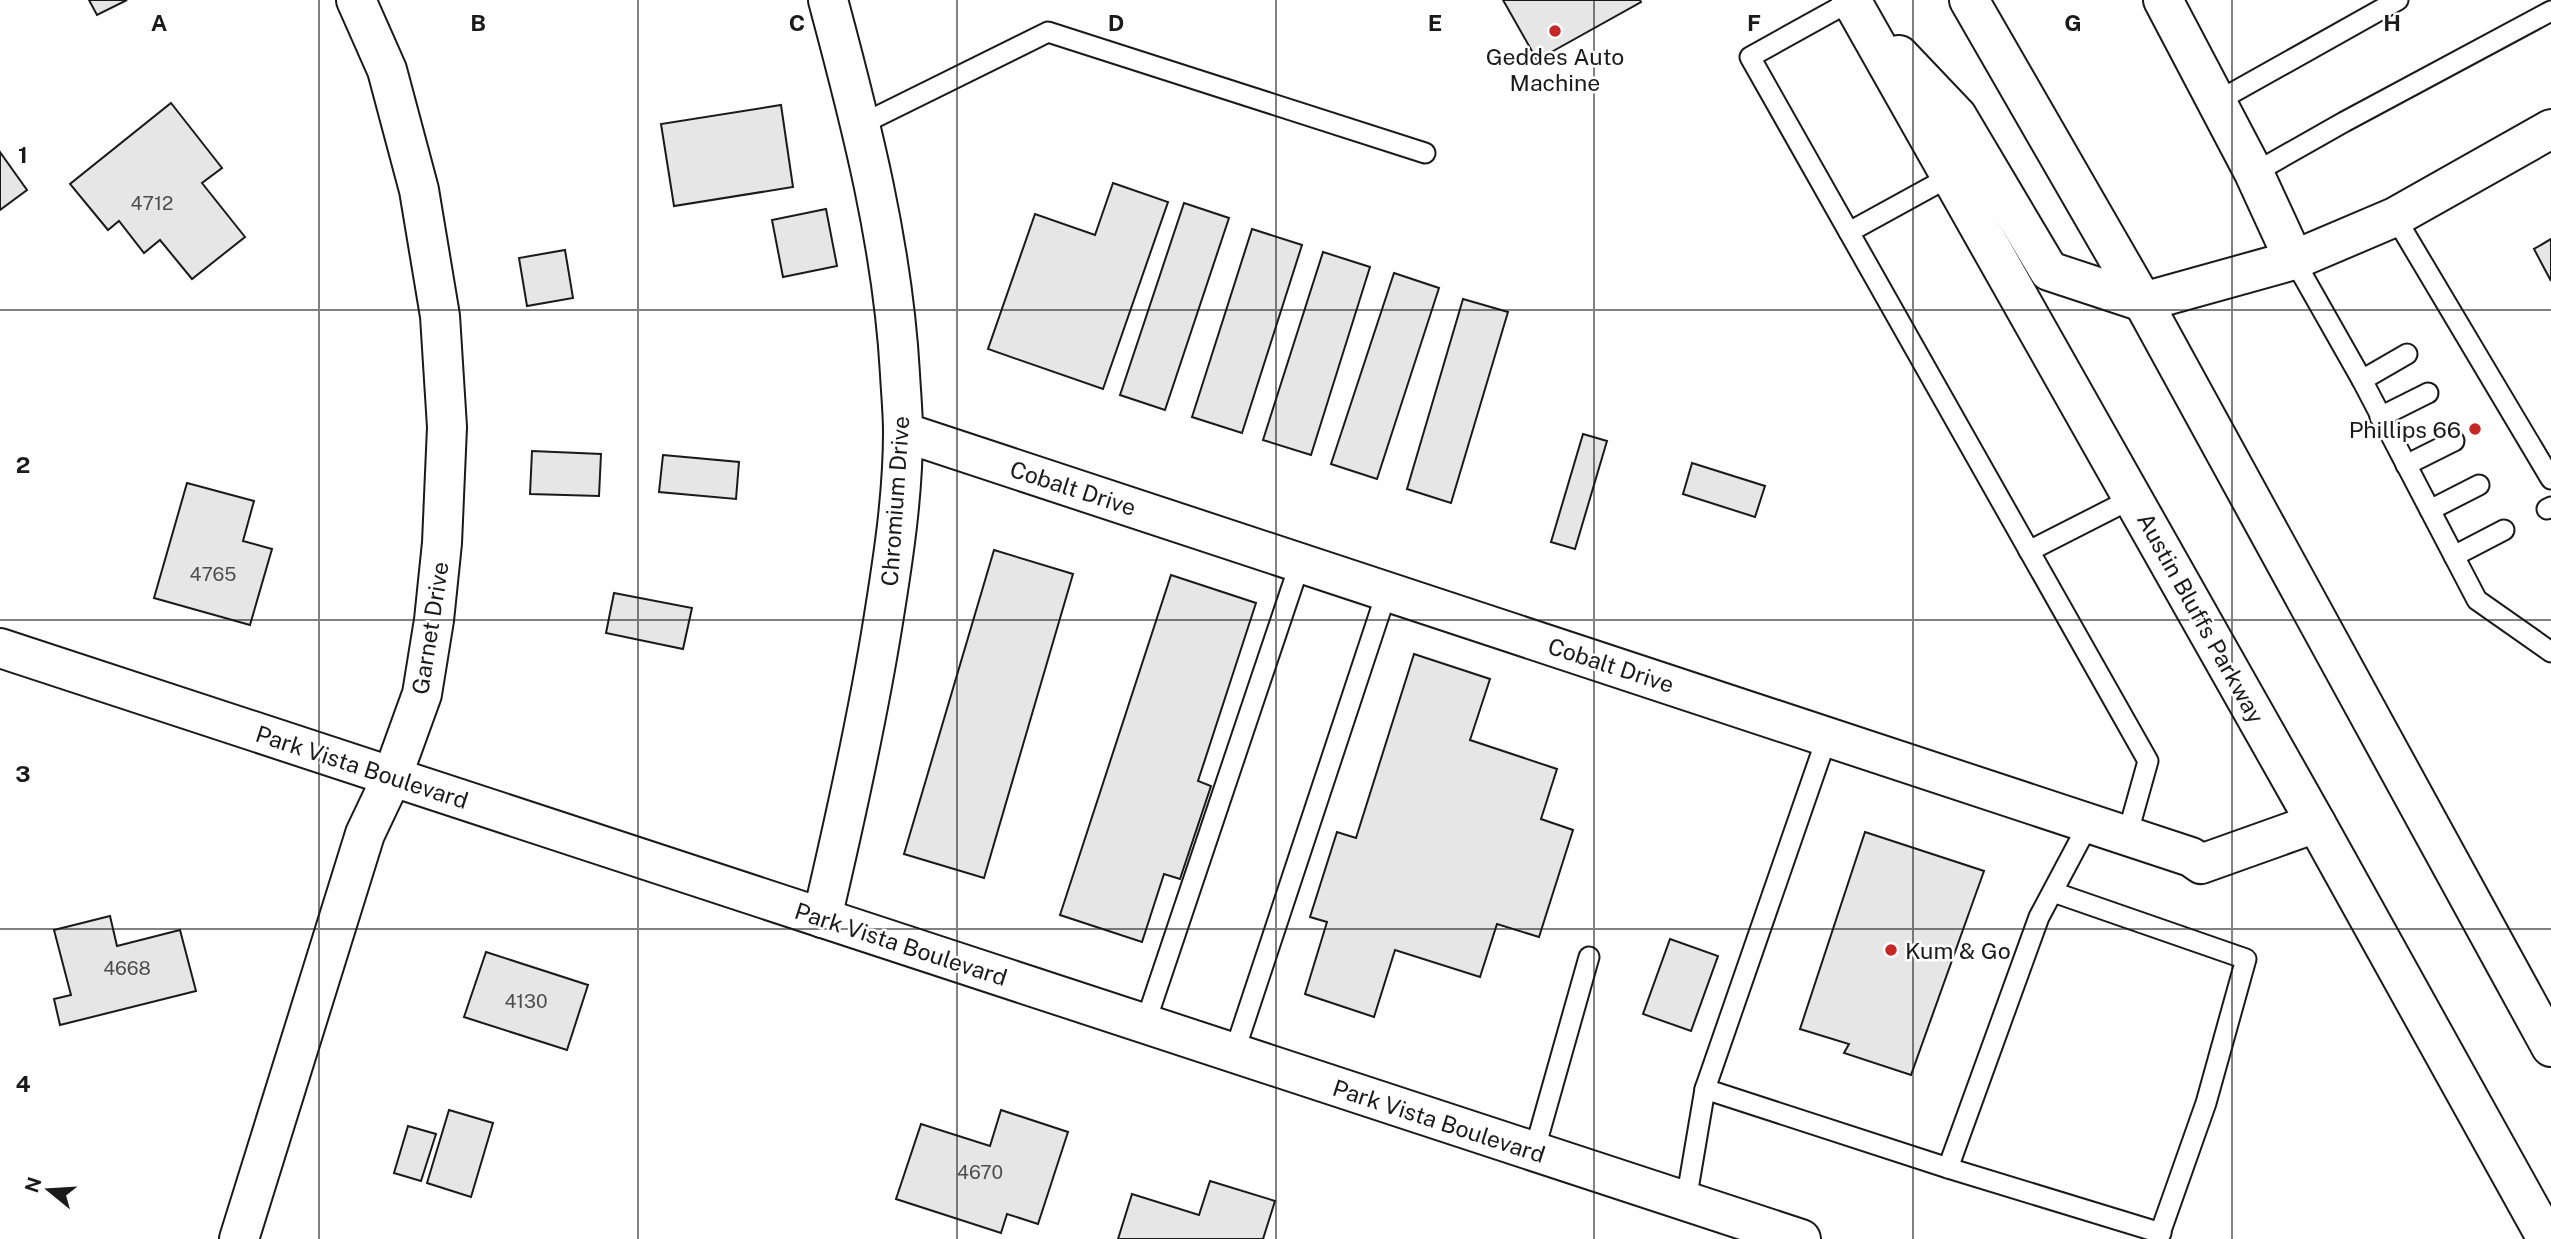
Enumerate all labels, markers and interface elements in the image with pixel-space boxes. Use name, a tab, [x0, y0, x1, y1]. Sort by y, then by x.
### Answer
text: A	[151, 9, 168, 36]
text: B	[470, 9, 486, 36]
text: C	[789, 9, 805, 36]
text: D	[1108, 9, 1124, 36]
text: E	[1428, 9, 1442, 36]
text: F	[1747, 9, 1761, 36]
text: G	[2064, 9, 2082, 36]
text: H	[2383, 9, 2401, 36]
marker: Geddes Auto Machine	[1547, 23, 1563, 39]
place label: Geddes Auto Machine	[1486, 43, 1624, 96]
text: 1	[18, 141, 28, 168]
house number: 4712	[131, 192, 173, 214]
street label: Chromium Drive	[876, 415, 914, 587]
place label: Phillips 66	[2349, 416, 2461, 443]
marker: Phillips 66	[2467, 421, 2483, 437]
text: 2	[16, 451, 30, 478]
street label: Cobalt Drive	[1007, 455, 1139, 521]
street label: Austin Bluffs Parkway	[2132, 508, 2270, 728]
street label: Garnet Drive	[406, 560, 454, 696]
house number: 4765	[190, 563, 236, 585]
street label: Cobalt Drive	[1545, 632, 1677, 698]
street label: Park Vista Boulevard	[252, 720, 472, 814]
text: 3	[15, 760, 31, 787]
street label: Park Vista Boulevard	[791, 897, 1011, 991]
place label: Kum & Go	[1905, 937, 2011, 964]
marker: Kum & Go	[1883, 942, 1899, 958]
house number: 4668	[103, 957, 151, 979]
house number: 4130	[504, 990, 548, 1012]
text: 4	[15, 1070, 31, 1097]
street label: Park Vista Boulevard	[1329, 1074, 1549, 1168]
north arrow	[14, 1155, 84, 1225]
house number: 4670	[957, 1161, 1003, 1183]
text: N	[20, 1174, 46, 1195]

